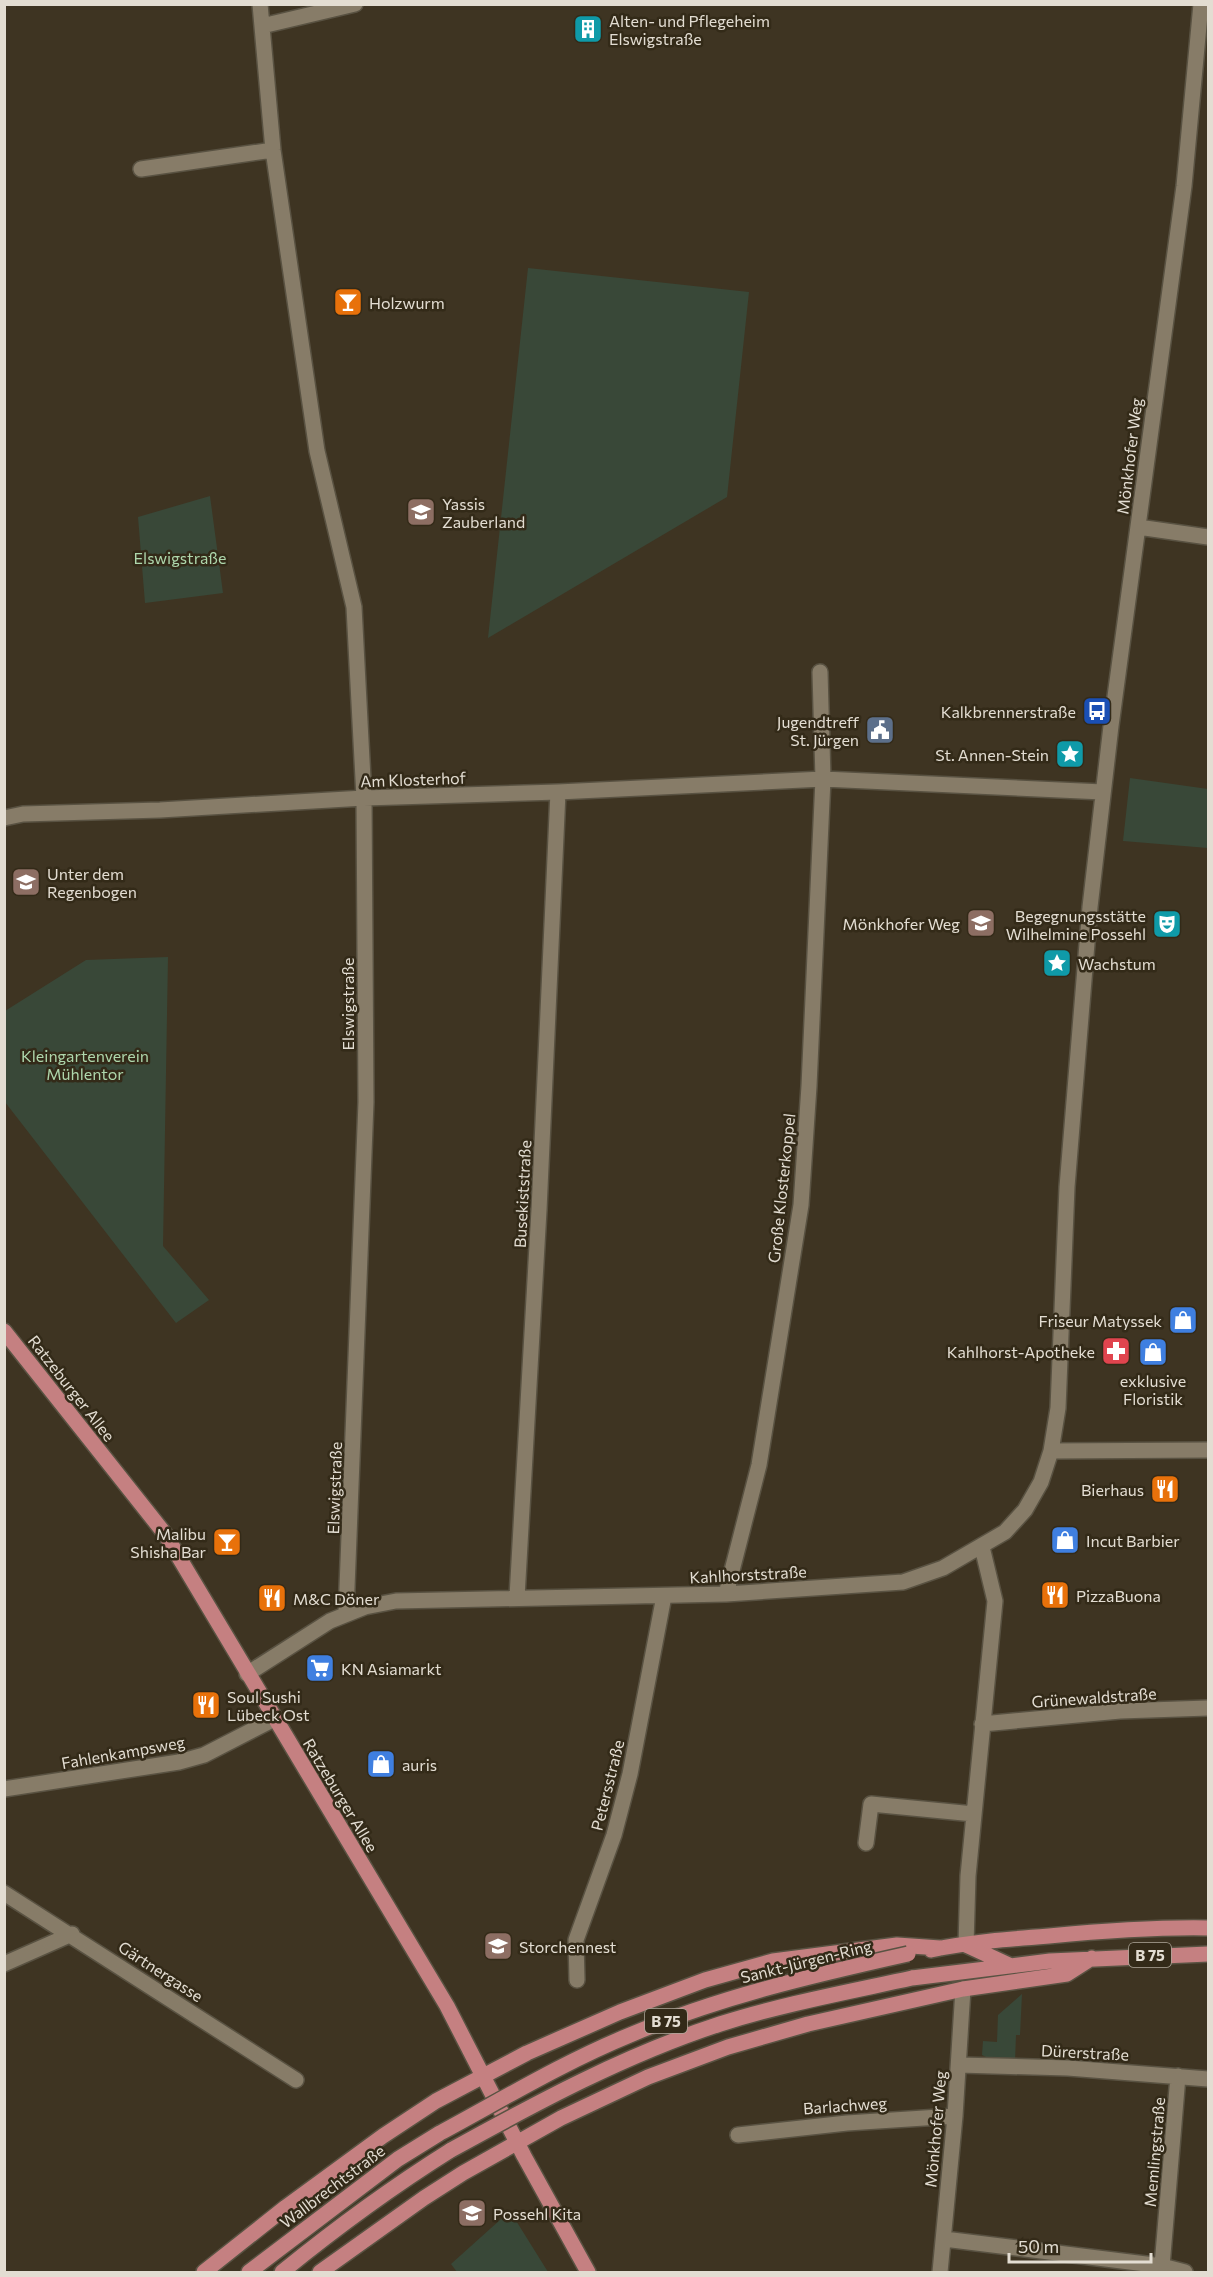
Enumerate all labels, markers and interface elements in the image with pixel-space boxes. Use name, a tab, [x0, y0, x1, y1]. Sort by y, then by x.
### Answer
place label: Alten- und Pflegeheim Elswigstraße	[609, 11, 770, 48]
building icon: Alten- und Pflegeheim Elswigstraße	[572, 13, 604, 45]
bar icon: Holzwurm	[332, 286, 364, 318]
place label: Holzwurm	[369, 293, 445, 312]
street label: Mönkhofer Weg	[1112, 396, 1146, 515]
place label: Yassis Zauberland	[442, 494, 525, 531]
school or university icon: Yassis Zauberland	[405, 496, 437, 528]
park label: Elswigstraße	[134, 548, 226, 567]
bus stop icon: Kalkbrennerstraße	[1081, 695, 1113, 727]
place label: Kalkbrennerstraße	[941, 702, 1076, 721]
place label: Jugendtreff St. Jürgen	[777, 712, 860, 749]
public building icon: Jugendtreff St. Jürgen	[864, 714, 896, 746]
place icon: St. Annen-Stein	[1054, 738, 1086, 770]
place label: St. Annen-Stein	[935, 745, 1049, 764]
street label: Am Klosterhof	[360, 768, 467, 790]
place label: Unter dem Regenbogen	[47, 864, 137, 901]
school or university icon: Unter dem Regenbogen	[10, 866, 42, 898]
place label: Begegnungsstätte Wilhelmine Possehl	[1006, 906, 1146, 943]
school or university icon: Mönkhofer Weg	[965, 907, 997, 939]
theatre icon: Begegnungsstätte Wilhelmine Possehl	[1151, 908, 1183, 940]
place label: Mönkhofer Weg	[843, 914, 960, 933]
place icon: Wachstum	[1041, 947, 1073, 979]
place label: Wachstum	[1078, 954, 1156, 973]
street label: Elswigstraße	[338, 958, 357, 1050]
park label: Kleingartenverein Mühlentor	[21, 1046, 149, 1083]
street label: Große Klosterkoppel	[764, 1112, 798, 1264]
street label: Busekiststraße	[510, 1140, 534, 1248]
shop icon: Friseur Matyssek	[1167, 1304, 1199, 1336]
place label: Friseur Matyssek	[1039, 1311, 1162, 1330]
street label: Ratzeburger Allee	[25, 1331, 119, 1445]
pharmacy icon: Kahlhorst-Apotheke	[1100, 1335, 1132, 1367]
shop icon: exklusive Floristik	[1137, 1336, 1169, 1368]
place label: Kahlhorst-Apotheke	[947, 1342, 1095, 1361]
place label: exklusive Floristik	[1120, 1371, 1186, 1408]
street label: Elswigstraße	[323, 1441, 345, 1535]
restaurant icon: Bierhaus	[1149, 1473, 1181, 1505]
place label: Bierhaus	[1081, 1480, 1144, 1499]
place label: Malibu Shisha Bar	[130, 1524, 207, 1561]
shop icon: Incut Barbier	[1049, 1524, 1081, 1556]
bar icon: Malibu Shisha Bar	[211, 1526, 243, 1558]
place label: Incut Barbier	[1086, 1531, 1180, 1550]
street label: Kahlhorststraße	[689, 1561, 807, 1587]
restaurant icon: PizzaBuona	[1039, 1579, 1071, 1611]
restaurant icon: M&C Döner	[256, 1582, 288, 1614]
place label: PizzaBuona	[1076, 1586, 1161, 1605]
place label: M&C Döner	[293, 1589, 380, 1608]
supermarket icon: KN Asiamarkt	[304, 1652, 336, 1684]
place label: KN Asiamarkt	[341, 1659, 442, 1678]
street label: Grünewaldstraße	[1031, 1683, 1157, 1711]
place label: Soul Sushi Lübeck Ost	[227, 1687, 310, 1724]
restaurant icon: Soul Sushi Lübeck Ost	[190, 1689, 222, 1721]
street label: Fahlenkampsweg	[60, 1732, 187, 1772]
street label: Ratzeburger Allee	[300, 1735, 382, 1855]
street label: Petersstraße	[587, 1738, 627, 1832]
shop icon: auris	[365, 1748, 397, 1780]
place label: auris	[402, 1755, 437, 1774]
school or university icon: Storchennest	[482, 1930, 514, 1962]
street label: Sankt-Jürgen-Ring	[738, 1935, 874, 1986]
street label: Gärtnergasse	[115, 1937, 207, 2005]
place label: Storchennest	[519, 1937, 617, 1956]
road number: B 75	[1129, 1943, 1171, 1967]
road number: B 75	[645, 2009, 687, 2033]
street label: Dürerstraße	[1041, 2040, 1129, 2064]
street label: Mönkhofer Weg	[920, 2069, 950, 2188]
street label: Barlachweg	[802, 2093, 888, 2117]
street label: Memlingstraße	[1140, 2096, 1168, 2208]
street label: Wallbrechtstraße	[276, 2140, 388, 2232]
school or university icon: Possehl Kita	[456, 2197, 488, 2229]
place label: Possehl Kita	[493, 2204, 581, 2223]
scale bar	[1009, 2226, 1152, 2264]
text: 50 m	[1018, 2235, 1059, 2257]

